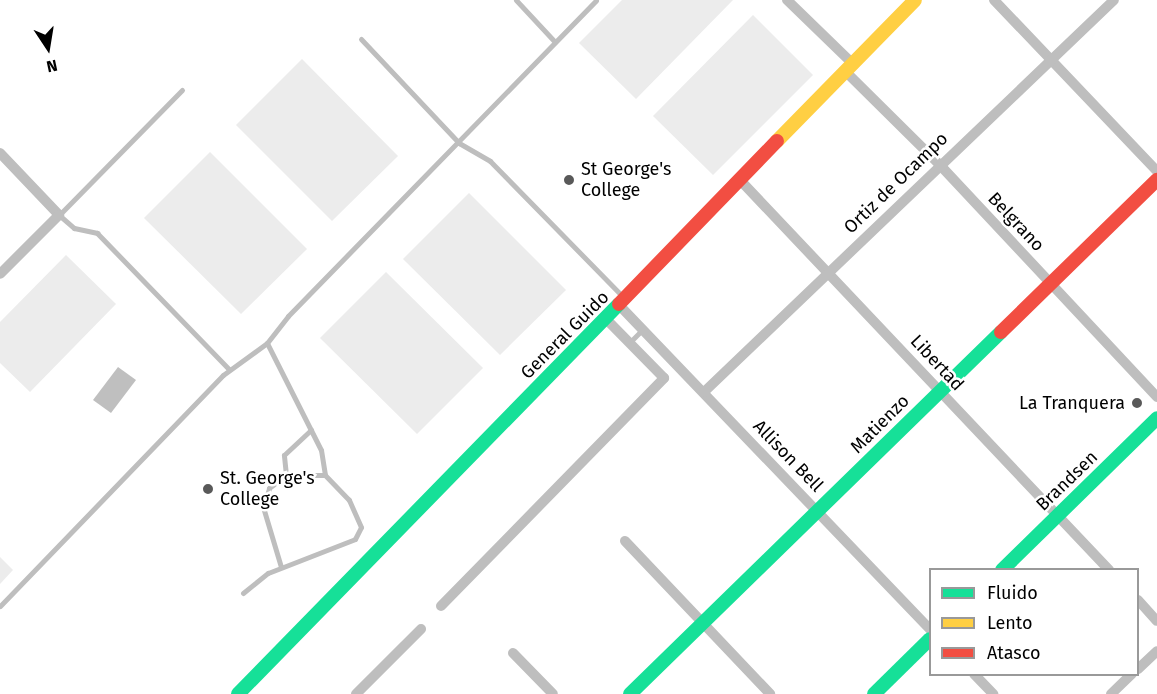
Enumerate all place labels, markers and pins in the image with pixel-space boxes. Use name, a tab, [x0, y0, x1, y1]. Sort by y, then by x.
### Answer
place label: St George's College	[581, 159, 671, 201]
marker: St George's College	[562, 173, 576, 187]
place label: La Tranquera	[1019, 392, 1125, 414]
marker: La Tranquera	[1130, 396, 1144, 410]
place label: St. George's College	[220, 468, 315, 510]
marker: St. George's College	[201, 482, 215, 496]

